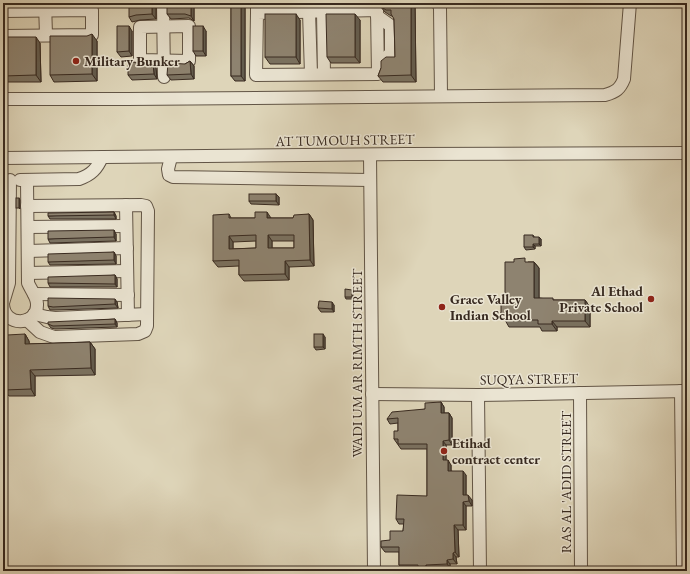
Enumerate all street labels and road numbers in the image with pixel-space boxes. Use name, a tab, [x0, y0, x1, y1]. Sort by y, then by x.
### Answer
street label: AT TUMOUH STREET	[274, 130, 415, 150]
street label: WADI UM AR RIMTH STREET	[348, 268, 366, 457]
street label: SUQYA STREET	[480, 369, 579, 389]
street label: RAS AL 'ADID STREET	[557, 410, 575, 553]

